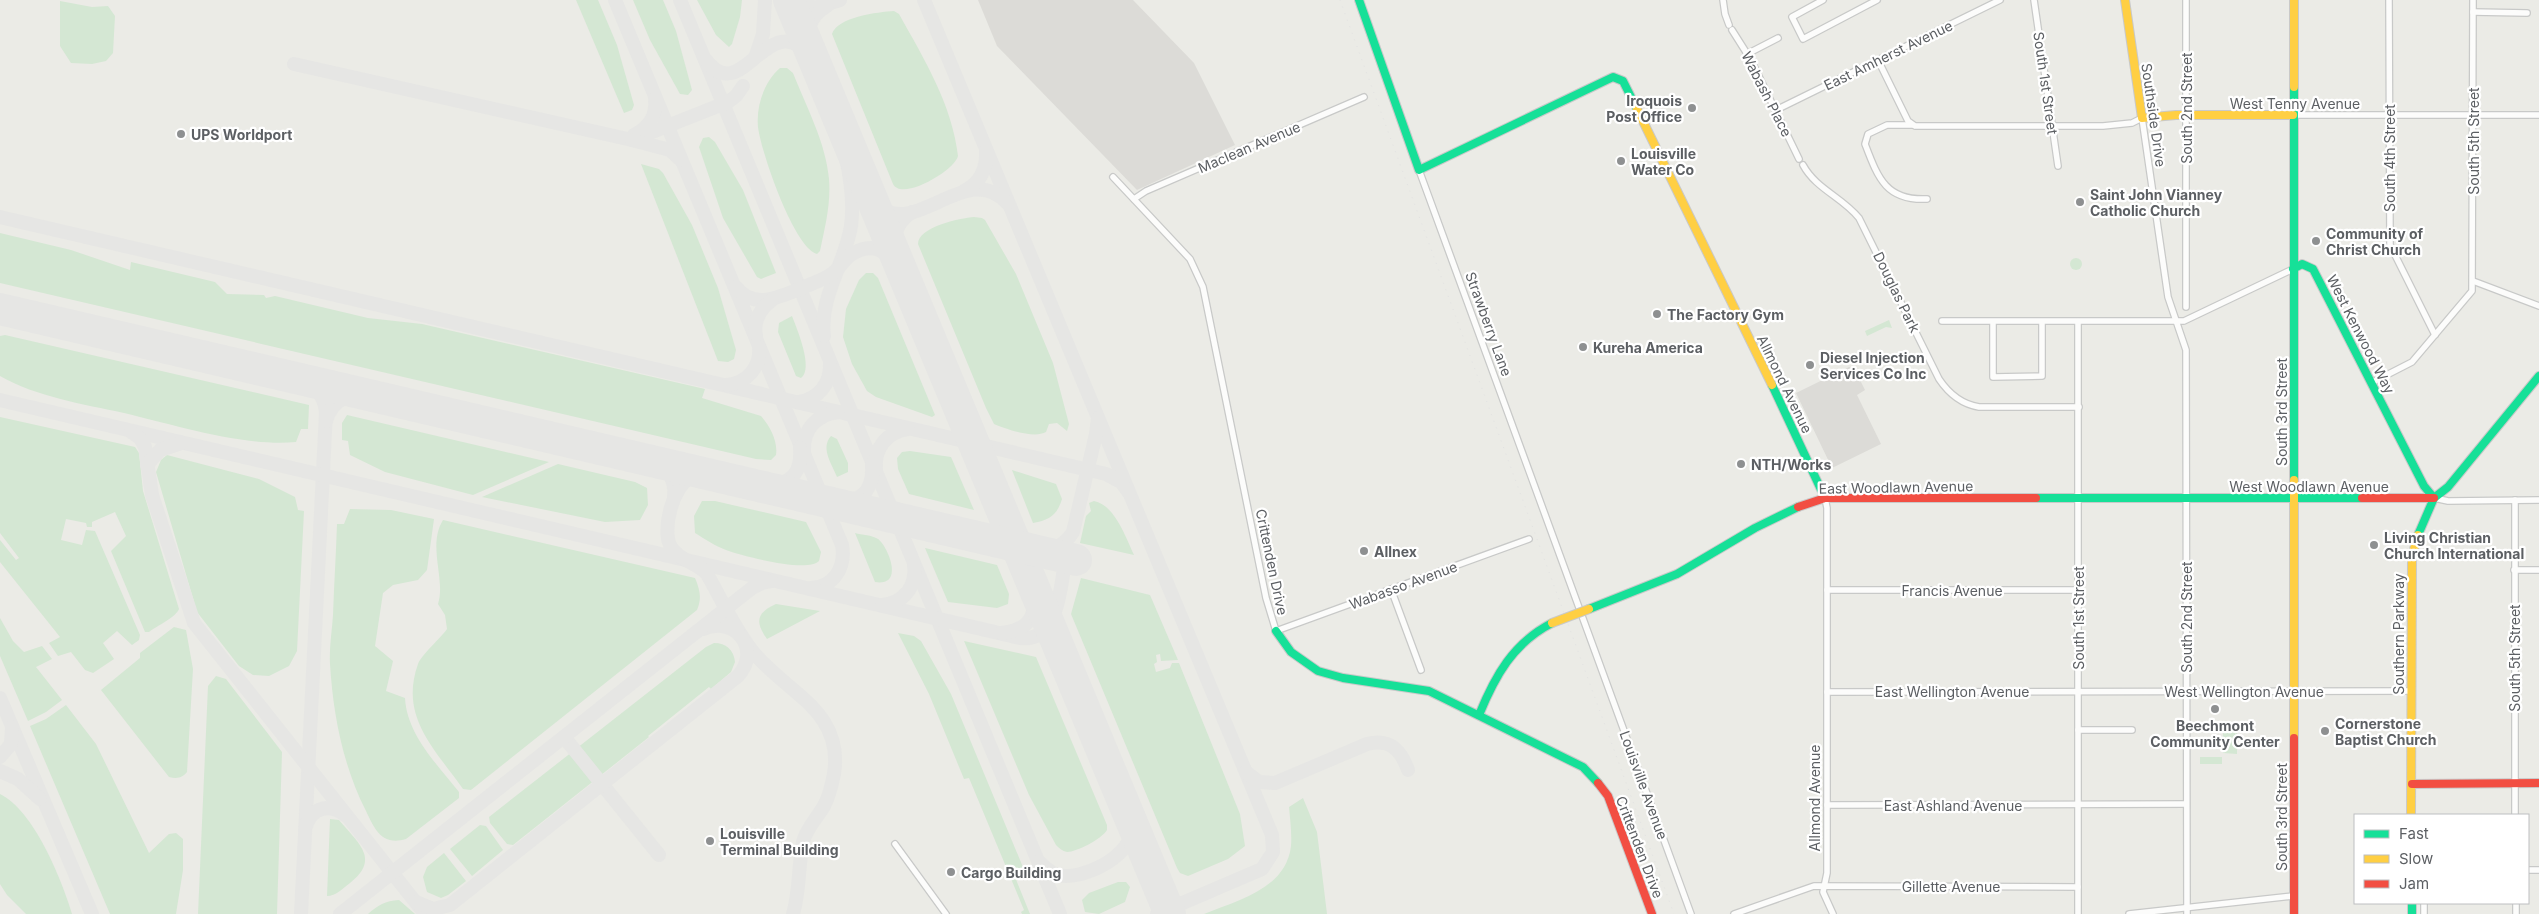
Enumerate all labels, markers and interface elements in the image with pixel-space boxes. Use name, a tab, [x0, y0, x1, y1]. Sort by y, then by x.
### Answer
street label: East Amherst Avenue	[1821, 16, 1955, 94]
street label: South 1st Street	[2030, 31, 2062, 136]
street label: Wabash Place	[1738, 48, 1796, 140]
street label: South 2nd Street	[2178, 52, 2195, 164]
street label: Southside Drive	[2138, 62, 2170, 168]
street label: South 5th Street	[2465, 87, 2482, 195]
place label: Iroquois Post Office	[1606, 92, 1682, 125]
street label: West Tenny Avenue	[2230, 95, 2360, 112]
marker: Iroquois Post Office	[1686, 102, 1698, 114]
street label: South 4th Street	[2381, 104, 2398, 212]
street label: Maclean Avenue	[1195, 118, 1303, 176]
place label: UPS Worldport	[191, 126, 292, 143]
marker: UPS Worldport	[175, 128, 187, 140]
place label: Louisville Water Co	[1631, 145, 1696, 178]
marker: Louisville Water Co	[1615, 155, 1627, 167]
place label: Saint John Vianney Catholic Church	[2090, 186, 2223, 219]
marker: Saint John Vianney Catholic Church	[2074, 196, 2086, 208]
place label: Community of Christ Church	[2326, 225, 2423, 258]
marker: Community of Christ Church	[2310, 235, 2322, 247]
street label: Douglas Park	[1870, 249, 1924, 336]
street label: Strawberry Lane	[1462, 269, 1516, 379]
street label: West Kenwood Way	[2324, 272, 2398, 397]
place label: The Factory Gym	[1667, 306, 1784, 323]
marker: The Factory Gym	[1651, 308, 1663, 320]
street label: Allmond Avenue	[1754, 332, 1816, 436]
place label: Kureha America	[1593, 339, 1703, 356]
marker: Kureha America	[1577, 341, 1589, 353]
place label: Diesel Injection Services Co Inc	[1820, 349, 1927, 382]
street label: South 3rd Street	[2273, 358, 2290, 466]
marker: Diesel Injection Services Co Inc	[1804, 359, 1816, 371]
place label: NTH/Works	[1751, 456, 1831, 473]
marker: NTH/Works	[1735, 458, 1747, 470]
street label: East Woodlawn Avenue	[1818, 477, 1974, 497]
street label: West Woodlawn Avenue	[2229, 478, 2389, 495]
street label: Crittenden Drive	[1252, 507, 1292, 617]
place label: Living Christian Church International	[2384, 529, 2524, 562]
marker: Living Christian Church International	[2368, 539, 2380, 551]
place label: Allnex	[1374, 543, 1417, 560]
marker: Allnex	[1358, 545, 1370, 557]
street label: Wabasso Avenue	[1347, 558, 1459, 612]
street label: South 2nd Street	[2178, 561, 2195, 673]
street label: South 1st Street	[2070, 566, 2087, 670]
street label: Southern Parkway	[2390, 573, 2407, 695]
street label: Francis Avenue	[1901, 582, 2003, 599]
street label: South 5th Street	[2506, 604, 2523, 712]
street label: East Wellington Avenue	[1875, 683, 2029, 700]
street label: West Wellington Avenue	[2164, 683, 2324, 700]
marker: Beechmont Community Center	[2209, 703, 2221, 715]
place label: Cornerstone Baptist Church	[2335, 715, 2437, 748]
place label: Beechmont Community Center	[2150, 717, 2280, 750]
marker: Cornerstone Baptist Church	[2319, 725, 2331, 737]
street label: Louisville Avenue	[1616, 728, 1672, 842]
street label: Allmond Avenue	[1806, 744, 1823, 852]
street label: South 3rd Street	[2273, 763, 2290, 871]
street label: Crittenden Drive	[1613, 794, 1667, 900]
street label: East Ashland Avenue	[1884, 797, 2022, 814]
legend	[2354, 814, 2529, 904]
text: Fast	[2399, 824, 2429, 843]
place label: Louisville Terminal Building	[720, 825, 839, 858]
marker: Louisville Terminal Building	[704, 835, 716, 847]
text: Slow	[2399, 849, 2433, 868]
place label: Cargo Building	[961, 864, 1061, 881]
marker: Cargo Building	[945, 866, 957, 878]
text: Jam	[2399, 874, 2429, 893]
street label: Gillette Avenue	[1902, 878, 2000, 895]

